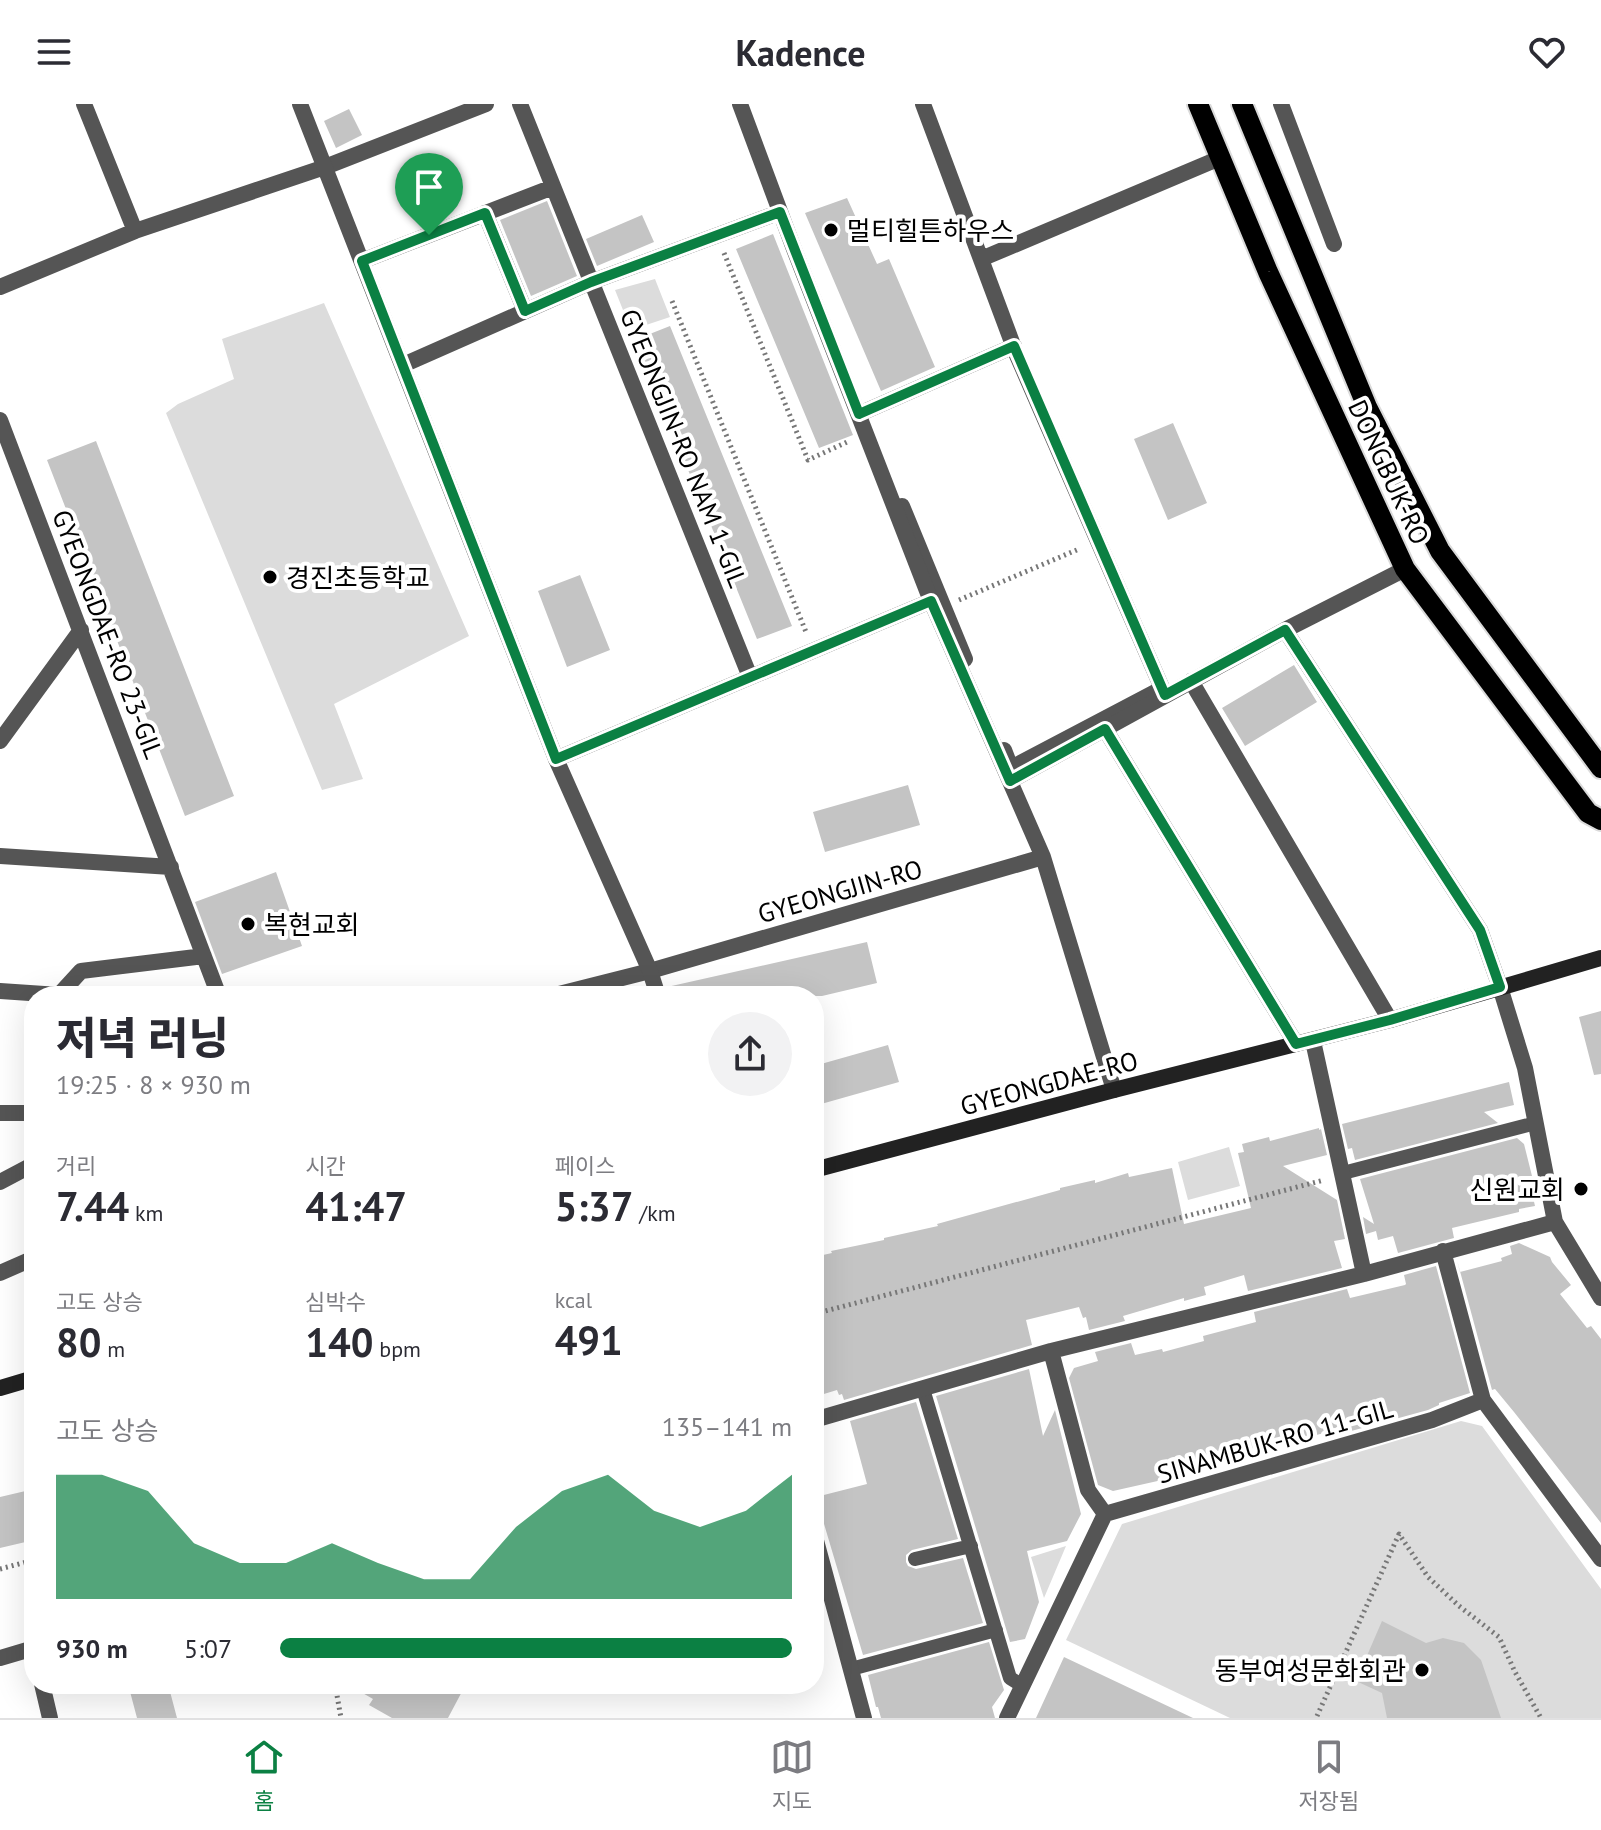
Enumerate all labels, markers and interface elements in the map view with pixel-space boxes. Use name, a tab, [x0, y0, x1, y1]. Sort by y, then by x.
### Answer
text: Kadence	[735, 29, 866, 76]
icon: menu	[32, 30, 76, 74]
icon: heart	[1525, 30, 1569, 74]
pin	[395, 153, 463, 235]
icon: arrive	[407, 165, 451, 209]
place label: 멀티힐튼하우스	[847, 214, 1014, 247]
marker: 멀티힐튼하우스	[822, 221, 840, 239]
street label: GYEONGJIN-RO NAM 1-GIL	[613, 304, 755, 592]
street label: DONGBUK-RO	[1341, 395, 1437, 549]
street label: GYEONGDAE-RO 23-GIL	[45, 505, 171, 763]
place label: 경진초등학교	[286, 561, 430, 594]
marker: 경진초등학교	[261, 568, 279, 586]
street label: GYEONGJIN-RO	[754, 852, 926, 930]
place label: 복현교회	[264, 908, 360, 941]
marker: 복현교회	[239, 915, 257, 933]
text: 저녁 러닝	[56, 1009, 229, 1066]
button: share	[708, 1012, 792, 1096]
street label: GYEONGDAE-RO	[957, 1043, 1141, 1123]
text: 19:25 · 8 × 930 m	[56, 1068, 251, 1101]
text: 거리	[56, 1152, 96, 1180]
text: 시간	[305, 1152, 346, 1180]
text: 페이스	[555, 1152, 615, 1180]
place label: 신원교회	[1469, 1173, 1565, 1206]
text: 7.44	[56, 1180, 129, 1232]
text: 41:47	[305, 1180, 407, 1232]
text: 5:37	[555, 1180, 633, 1232]
marker: 신원교회	[1572, 1180, 1590, 1198]
text: km	[129, 1199, 163, 1227]
text: /km	[633, 1199, 676, 1227]
text: kcal	[555, 1286, 592, 1314]
text: 고도 상승	[56, 1288, 143, 1316]
text: 심박수	[305, 1288, 366, 1316]
text: 491	[555, 1314, 623, 1366]
text: 80	[56, 1316, 101, 1368]
text: 140	[305, 1316, 373, 1368]
text: m	[101, 1335, 125, 1363]
text: bpm	[373, 1335, 421, 1363]
street label: SINAMBUK-RO 11-GIL	[1153, 1392, 1397, 1490]
text: 135–141 m	[662, 1410, 792, 1443]
text: 고도 상승	[56, 1414, 159, 1447]
text: 930 m	[56, 1632, 128, 1665]
text: 5:07	[184, 1632, 232, 1665]
place label: 동부여성문화회관	[1215, 1654, 1406, 1687]
marker: 동부여성문화회관	[1413, 1661, 1431, 1679]
tab: 홈	[242, 1735, 286, 1815]
tab: 지도	[770, 1735, 814, 1815]
tab: 저장됨	[1298, 1735, 1359, 1815]

